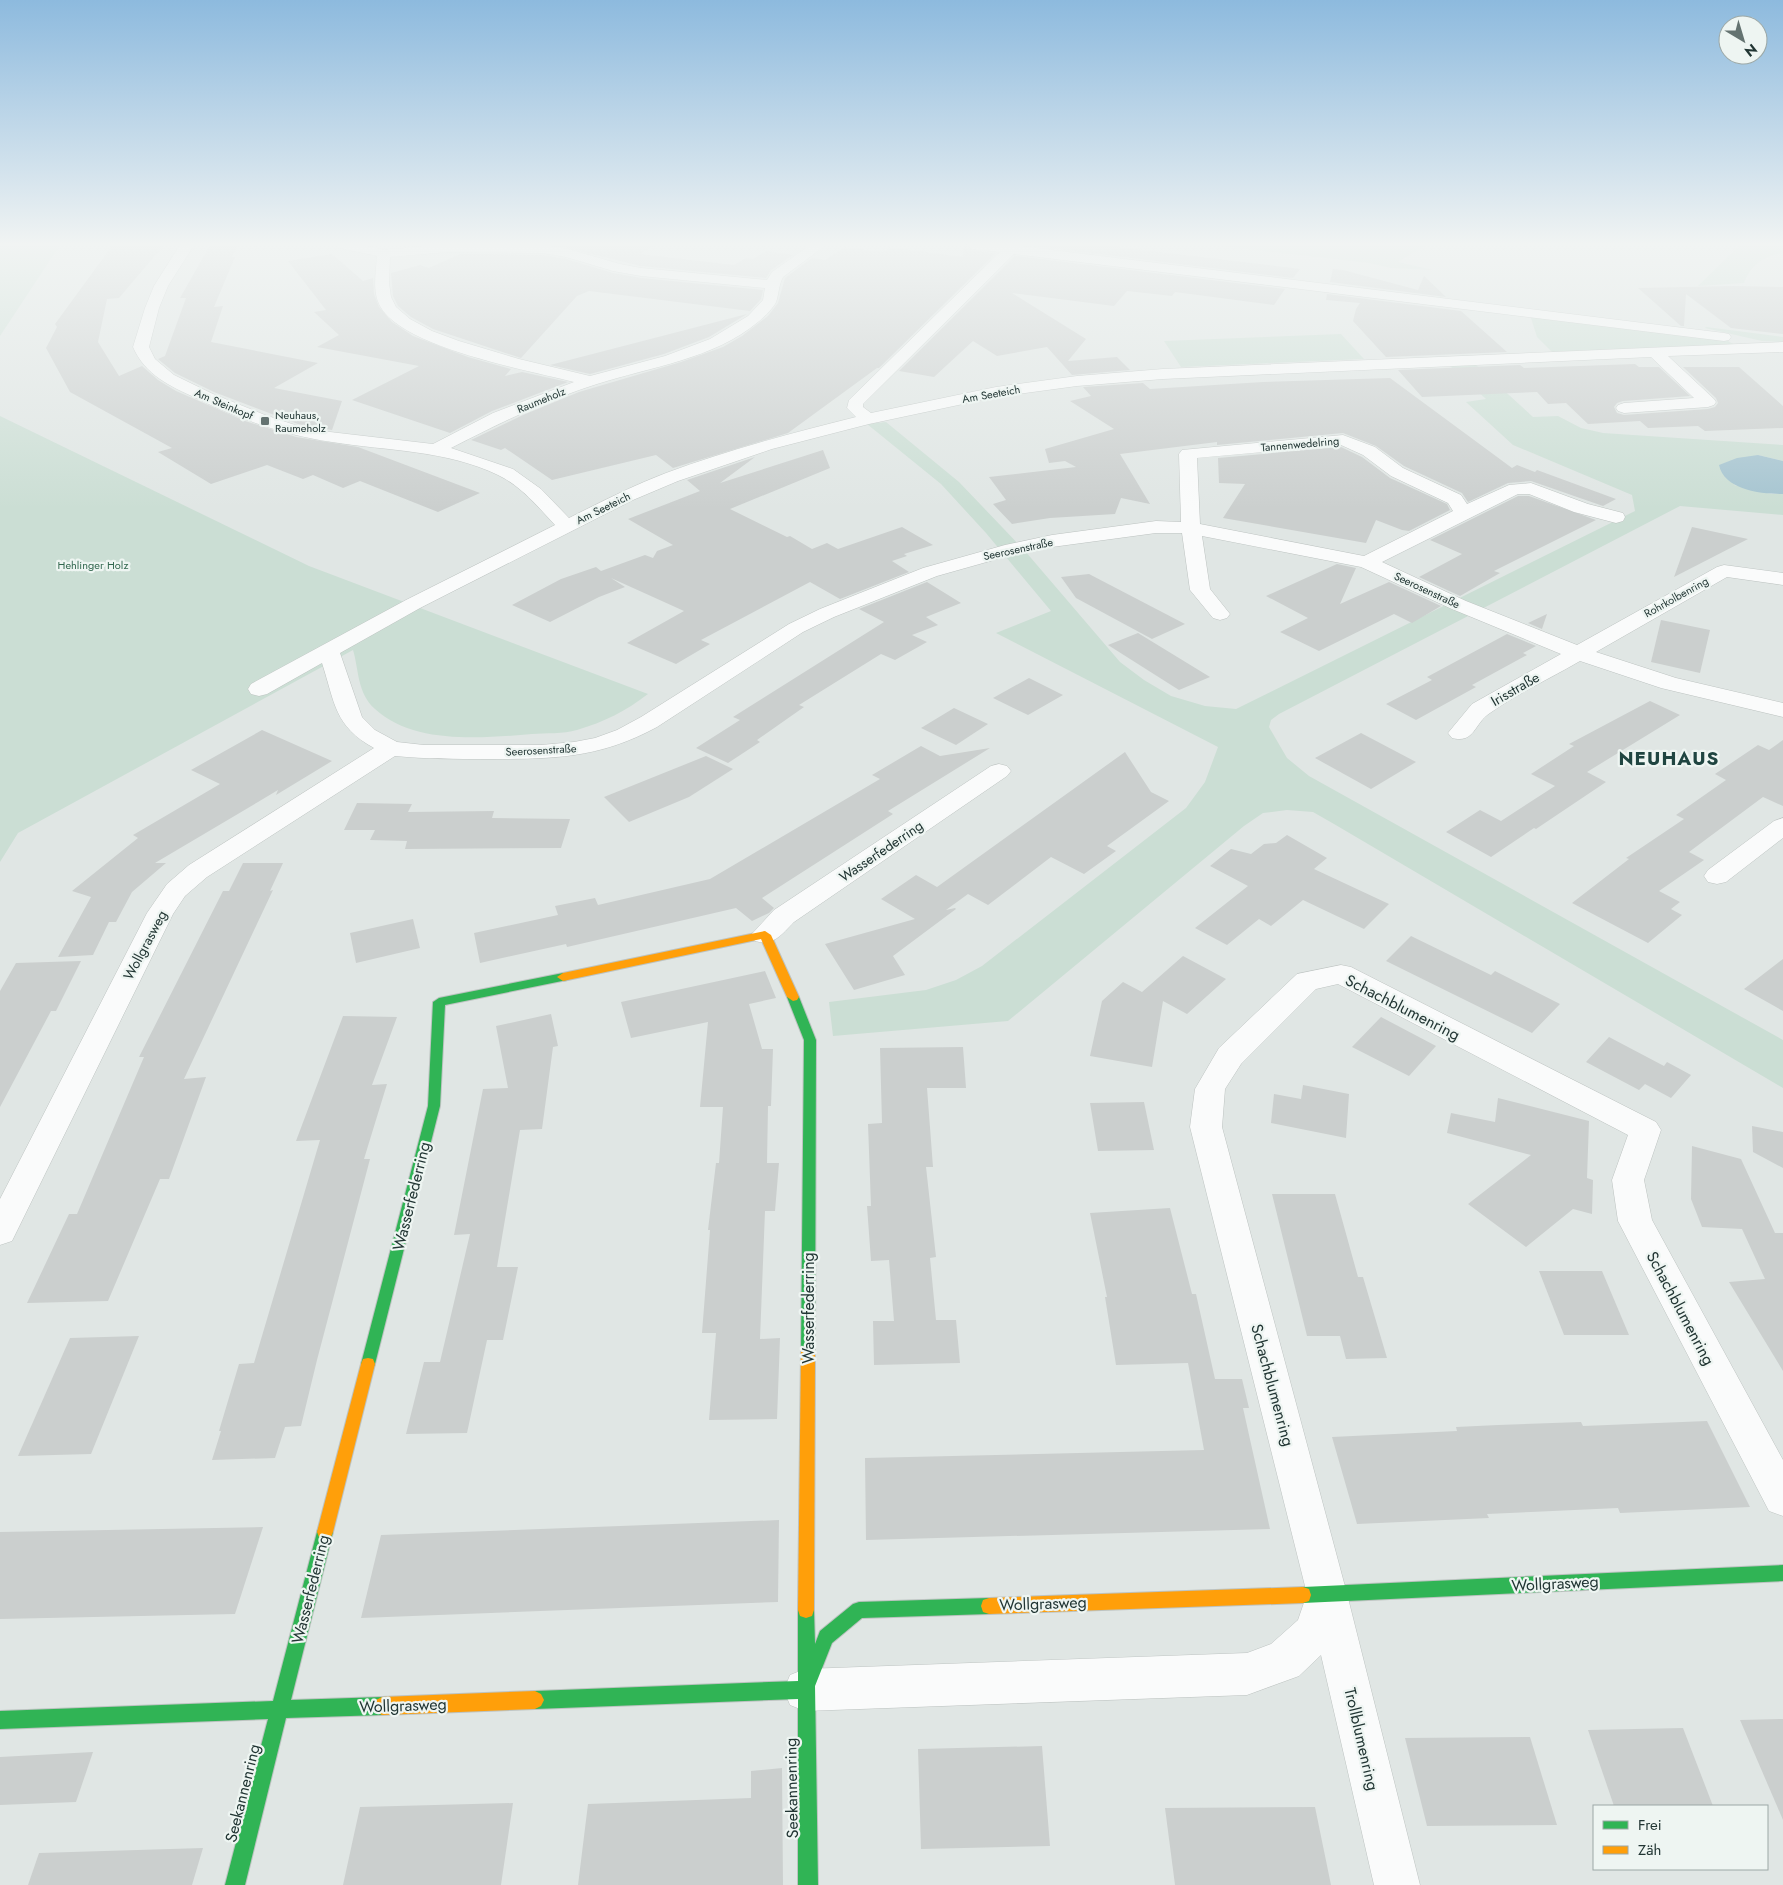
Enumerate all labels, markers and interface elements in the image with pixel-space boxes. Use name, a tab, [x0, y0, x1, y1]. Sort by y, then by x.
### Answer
north arrow	[1718, 15, 1768, 65]
text: N	[1740, 39, 1762, 62]
street label: Am Seeteich	[961, 381, 1021, 407]
street label: Raumeholz	[514, 383, 568, 417]
street label: Am Steinkopf	[192, 384, 257, 424]
place label: Neuhaus, Raumeholz	[275, 407, 326, 436]
marker: Neuhaus, Raumeholz	[259, 415, 271, 427]
street label: Tannenwedelring	[1260, 433, 1340, 455]
street label: Am Seeteich	[573, 488, 633, 528]
street label: Seerosenstraße	[982, 534, 1055, 564]
park label: Hehlinger Holz	[58, 557, 128, 573]
street label: Seerosenstraße	[1392, 568, 1463, 612]
street label: Rohrkolbenring	[1641, 573, 1711, 621]
street label: Irisstraße	[1487, 667, 1543, 711]
street label: Seerosenstraße	[505, 740, 577, 760]
district label: NEUHAUS	[1619, 745, 1719, 772]
street label: Wasserfederring	[835, 815, 927, 887]
street label: Wollgrasweg	[118, 907, 172, 983]
street label: Schachblumenring	[1341, 969, 1464, 1046]
street label: Wasserfederring	[387, 1139, 436, 1253]
street label: Schachblumenring	[1641, 1247, 1720, 1369]
street label: Wasserfederring	[797, 1252, 820, 1364]
street label: Schachblumenring	[1245, 1321, 1300, 1449]
street label: Wasserfederring	[286, 1532, 335, 1646]
street label: Wollgrasweg	[1511, 1570, 1599, 1597]
street label: Wollgrasweg	[999, 1590, 1087, 1617]
street label: Trollblumenring	[1338, 1685, 1385, 1793]
street label: Wollgrasweg	[359, 1692, 447, 1719]
street label: Seekannenring	[779, 1738, 804, 1838]
street label: Seekannenring	[219, 1742, 266, 1845]
legend	[1593, 1805, 1768, 1870]
text: Frei	[1638, 1814, 1662, 1836]
text: Zäh	[1638, 1839, 1661, 1861]

